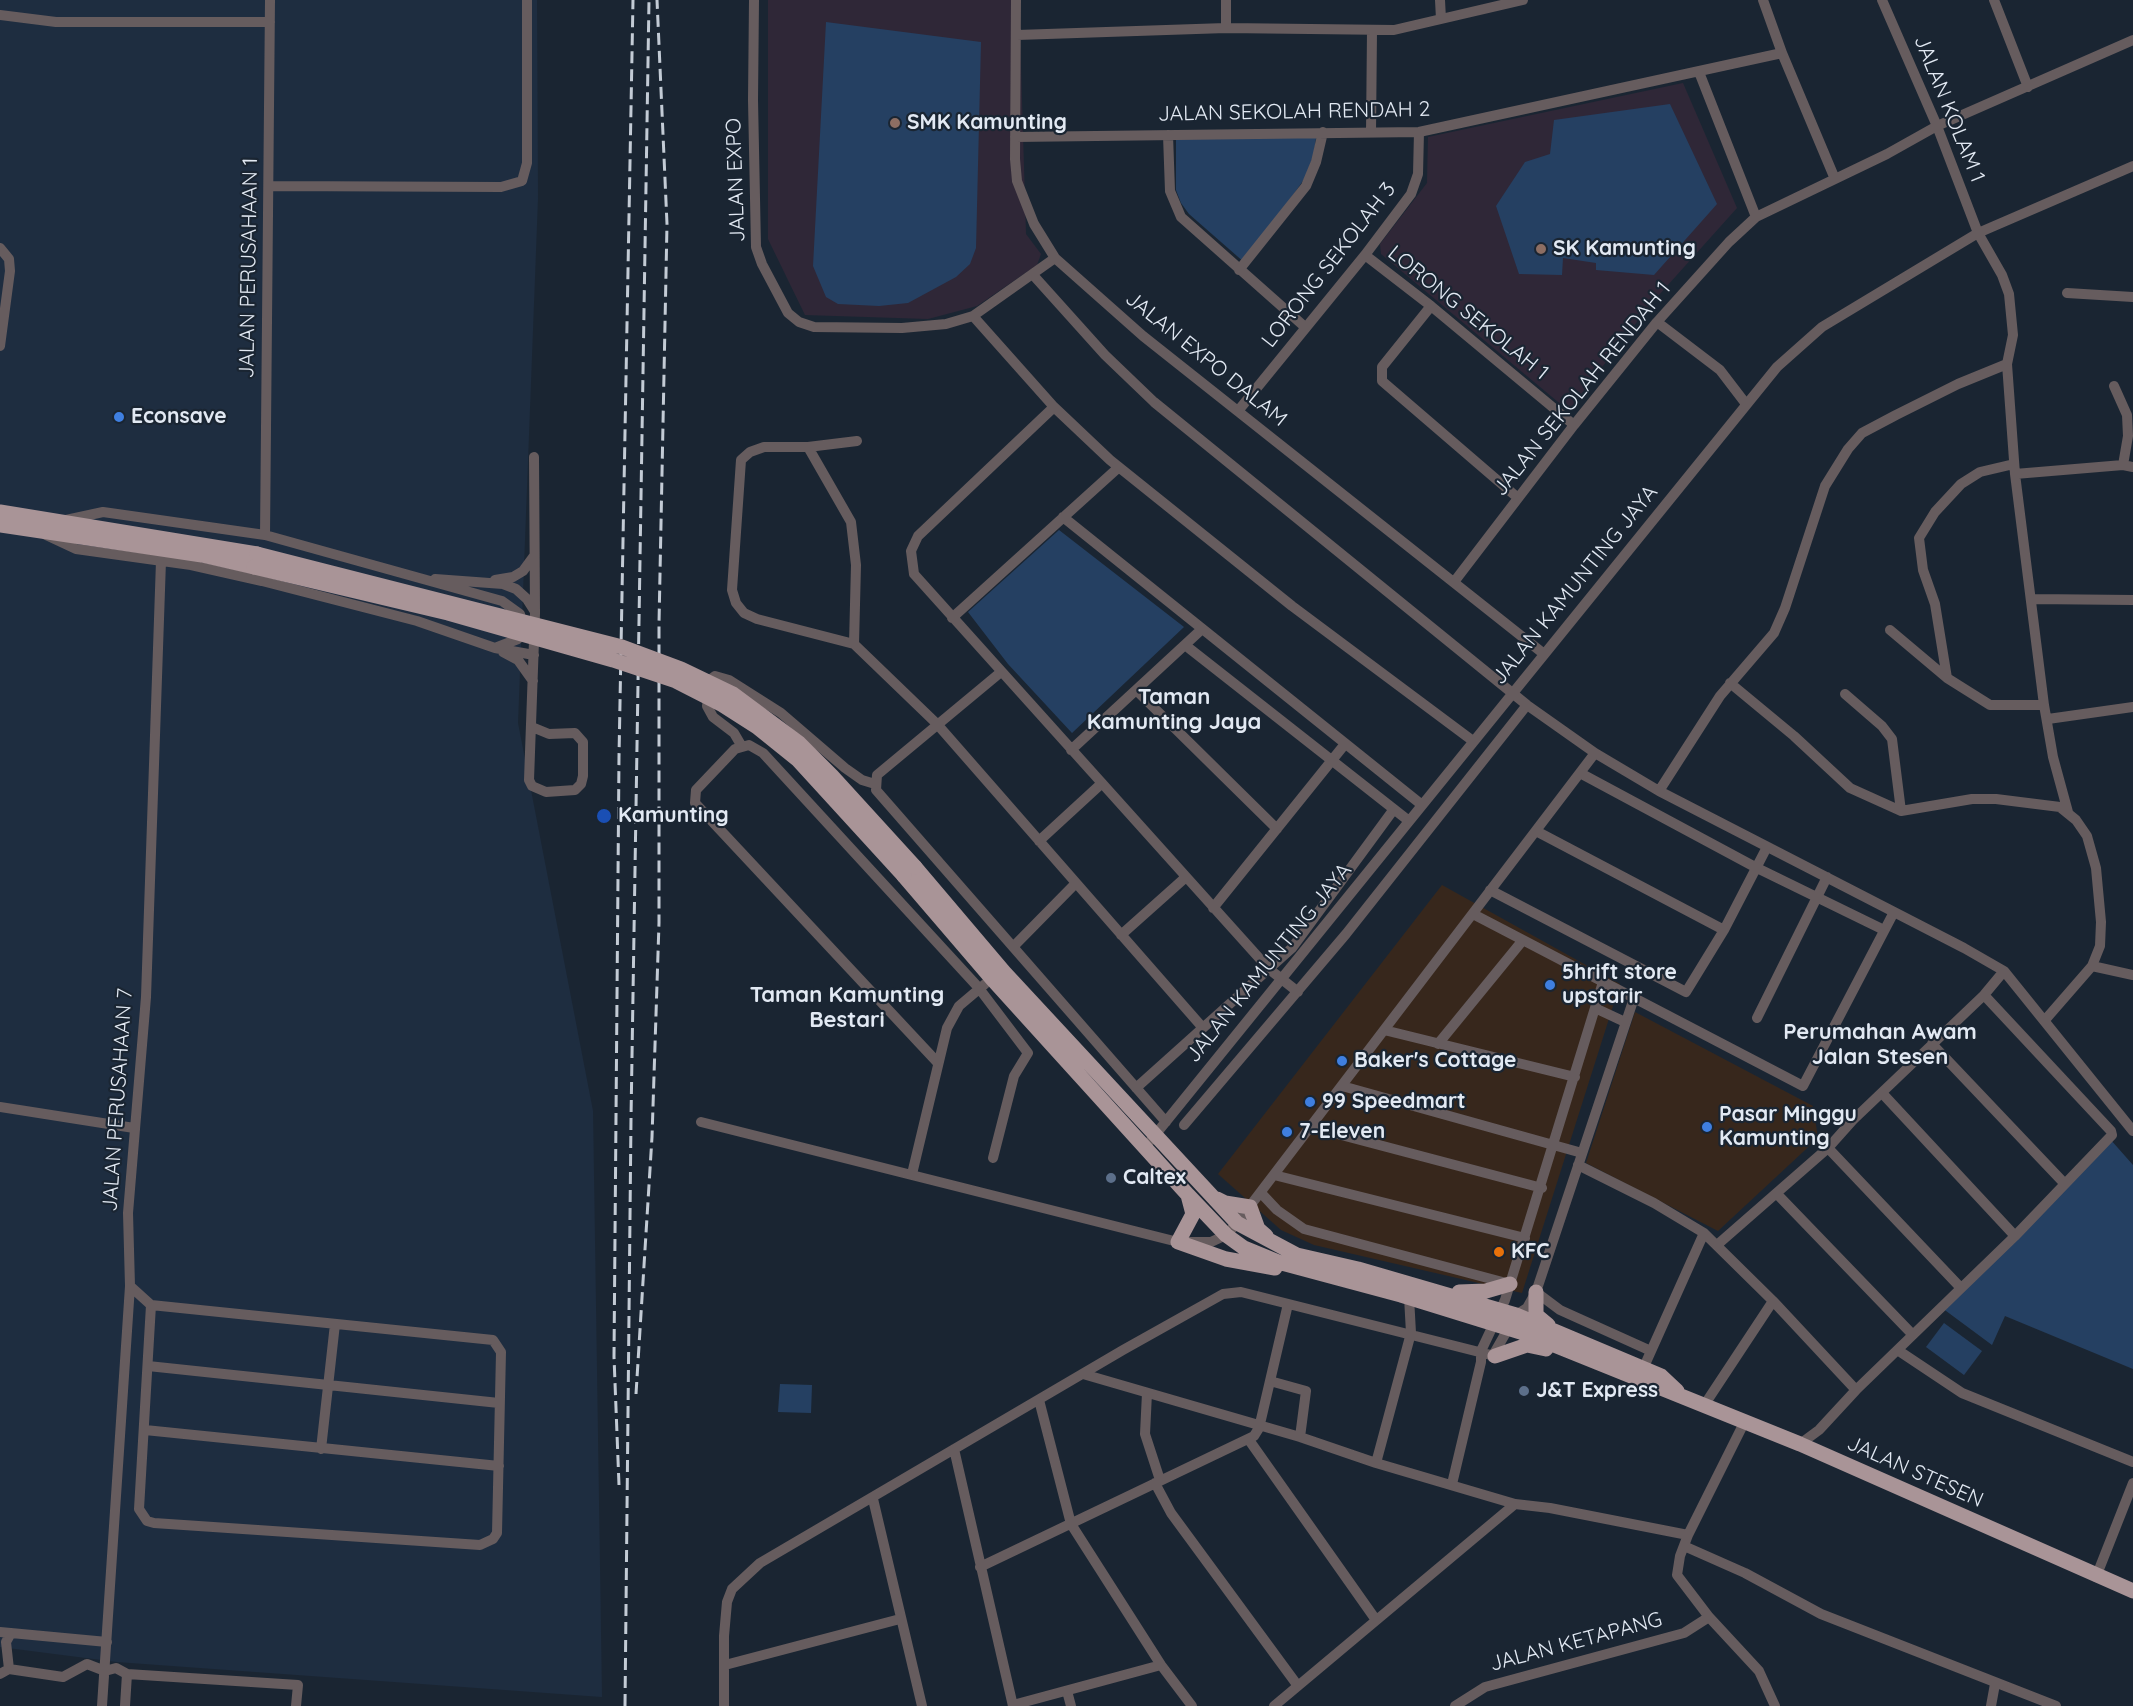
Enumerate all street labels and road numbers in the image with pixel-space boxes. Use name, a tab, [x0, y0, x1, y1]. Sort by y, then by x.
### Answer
street label: JALAN KOLAM 1	[1908, 32, 1990, 186]
street label: JALAN SEKOLAH RENDAH 2	[1158, 97, 1430, 127]
street label: JALAN EXPO	[721, 117, 751, 243]
street label: JALAN PERUSAHAAN 1	[234, 157, 264, 379]
street label: LORONG SEKOLAH 3	[1257, 177, 1401, 353]
street label: LORONG SEKOLAH 1	[1383, 240, 1553, 386]
street label: JALAN SEKOLAH RENDAH 1	[1488, 277, 1676, 501]
street label: JALAN EXPO DALAM	[1120, 286, 1292, 432]
street label: JALAN KAMUNTING JAYA	[1487, 480, 1663, 690]
street label: JALAN KAMUNTING JAYA	[1181, 858, 1357, 1068]
street label: JALAN PERUSAHAAN 7	[98, 988, 138, 1212]
street label: JALAN STESEN	[1843, 1431, 1987, 1513]
street label: JALAN KETAPANG	[1487, 1607, 1665, 1677]

